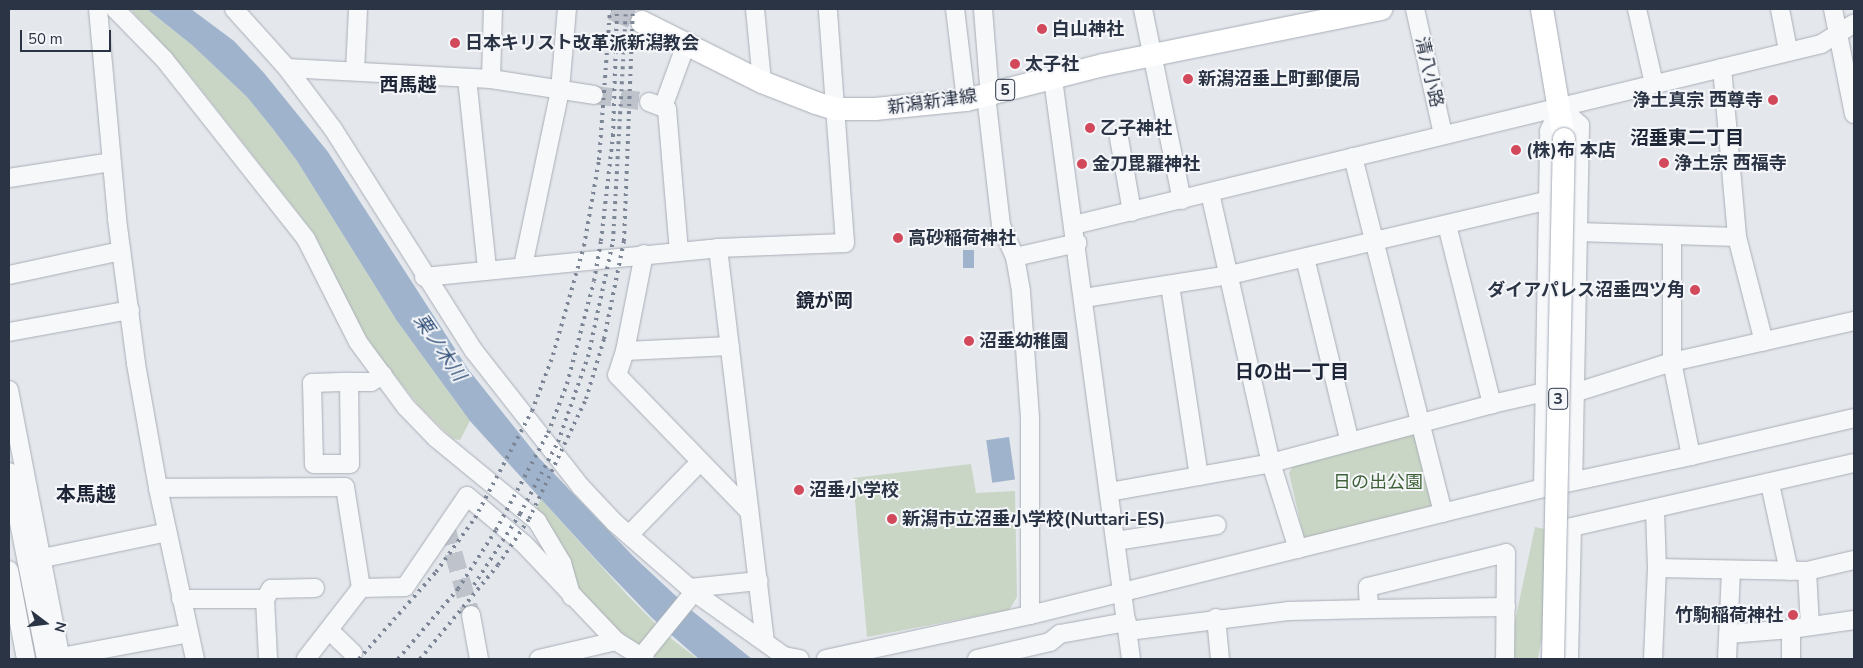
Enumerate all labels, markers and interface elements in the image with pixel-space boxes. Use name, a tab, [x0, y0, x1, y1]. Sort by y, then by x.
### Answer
place label: 白山神社	[1052, 18, 1124, 40]
scale bar	[22, 20, 114, 52]
marker: 白山神社	[1036, 23, 1048, 35]
text: 50 m	[28, 29, 63, 49]
place label: 日本キリスト改革派新潟教会	[465, 32, 699, 54]
street label: 清八小路	[1410, 34, 1448, 110]
marker: 日本キリスト改革派新潟教会	[449, 37, 461, 49]
place label: 太子社	[1025, 53, 1079, 75]
marker: 太子社	[1009, 58, 1021, 70]
place label: 新潟沼垂上町郵便局	[1198, 68, 1360, 90]
marker: 新潟沼垂上町郵便局	[1182, 73, 1194, 85]
district label: 西馬越	[380, 75, 436, 97]
road number: 5	[995, 76, 1015, 104]
street label: 新潟新津線	[886, 85, 978, 119]
place label: 浄土真宗 西尊寺	[1632, 89, 1763, 111]
marker: 浄土真宗 西尊寺	[1767, 94, 1779, 106]
place label: 乙子神社	[1100, 117, 1172, 139]
marker: 乙子神社	[1084, 122, 1096, 134]
district label: 沼垂東二丁目	[1630, 128, 1744, 150]
place label: (株)布 本店	[1526, 139, 1616, 161]
marker: (株)布 本店	[1510, 144, 1522, 156]
place label: 浄土宗 西福寺	[1674, 152, 1787, 174]
place label: 金刀毘羅神社	[1092, 153, 1200, 175]
marker: 浄土宗 西福寺	[1658, 157, 1670, 169]
marker: 金刀毘羅神社	[1076, 158, 1088, 170]
place label: 高砂稲荷神社	[908, 227, 1016, 249]
marker: 高砂稲荷神社	[892, 232, 904, 244]
place label: ダイアパレス沼垂四ツ角	[1487, 279, 1685, 301]
marker: ダイアパレス沼垂四ツ角	[1689, 284, 1701, 296]
district label: 鏡が岡	[796, 291, 852, 313]
water label: 栗ノ木川	[408, 310, 470, 386]
place label: 沼垂幼稚園	[979, 330, 1069, 352]
marker: 沼垂幼稚園	[963, 335, 975, 347]
district label: 日の出一丁目	[1235, 362, 1349, 384]
road number: 3	[1548, 386, 1568, 412]
park label: 日の出公園	[1333, 471, 1423, 493]
place label: 沼垂小学校	[809, 479, 899, 501]
district label: 本馬越	[56, 482, 116, 506]
marker: 沼垂小学校	[793, 484, 805, 496]
place label: 新潟市立沼垂小学校(Nuttari-ES)	[902, 508, 1165, 530]
marker: 新潟市立沼垂小学校(Nuttari-ES)	[886, 513, 898, 525]
north arrow	[20, 598, 70, 648]
place label: 竹駒稲荷神社	[1675, 604, 1783, 626]
marker: 竹駒稲荷神社	[1787, 609, 1799, 621]
text: N	[49, 619, 71, 635]

